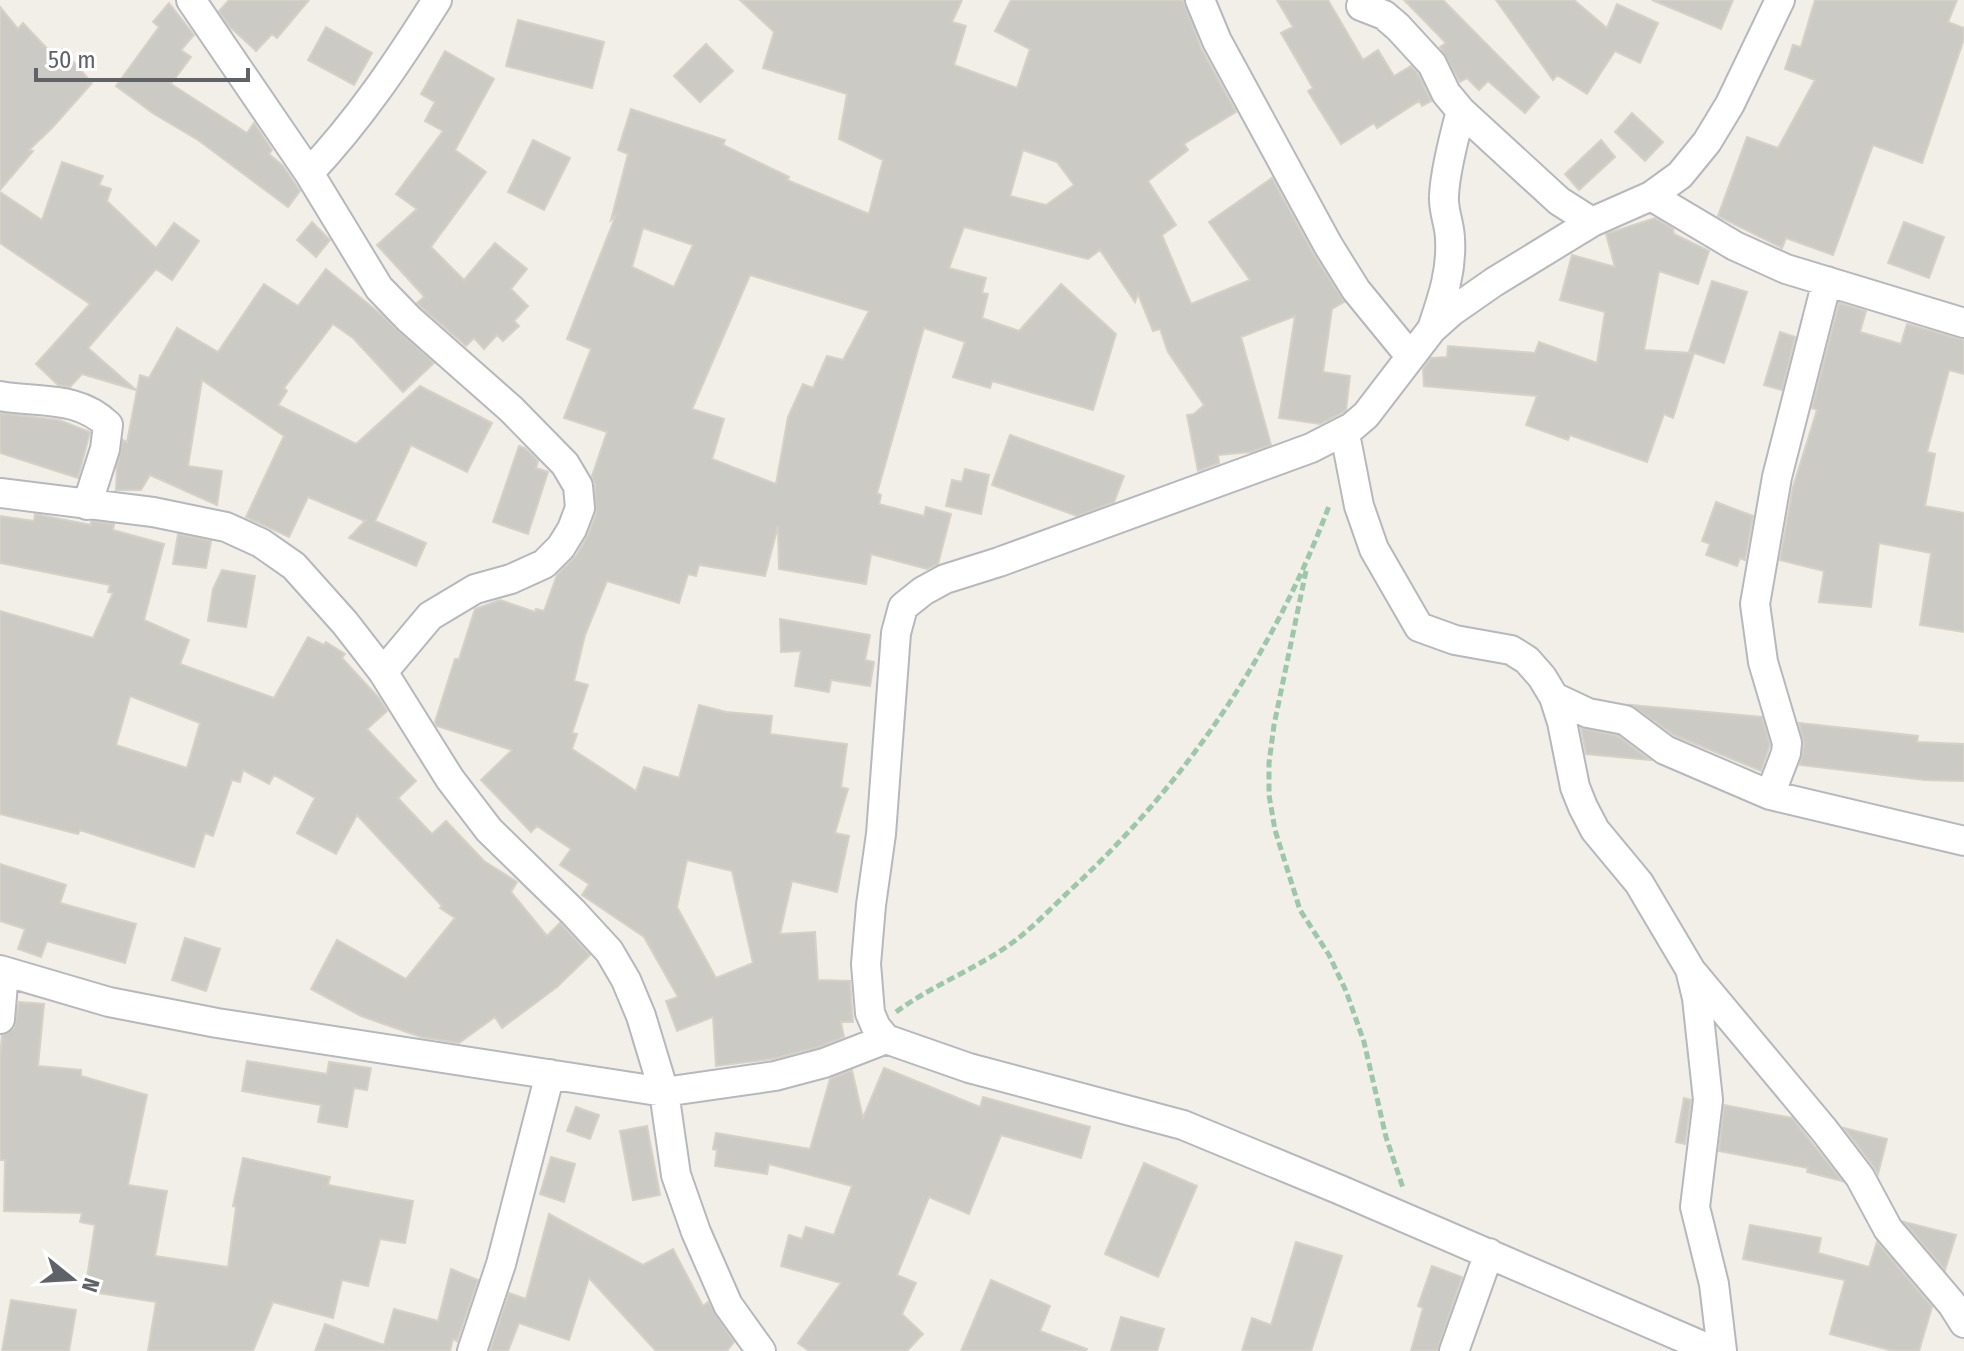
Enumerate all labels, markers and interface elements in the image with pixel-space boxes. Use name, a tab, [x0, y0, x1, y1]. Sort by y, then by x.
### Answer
scale bar	[36, 32, 248, 82]
text: 50 m	[48, 46, 96, 74]
north arrow	[32, 1239, 112, 1319]
text: N	[76, 1275, 105, 1295]

